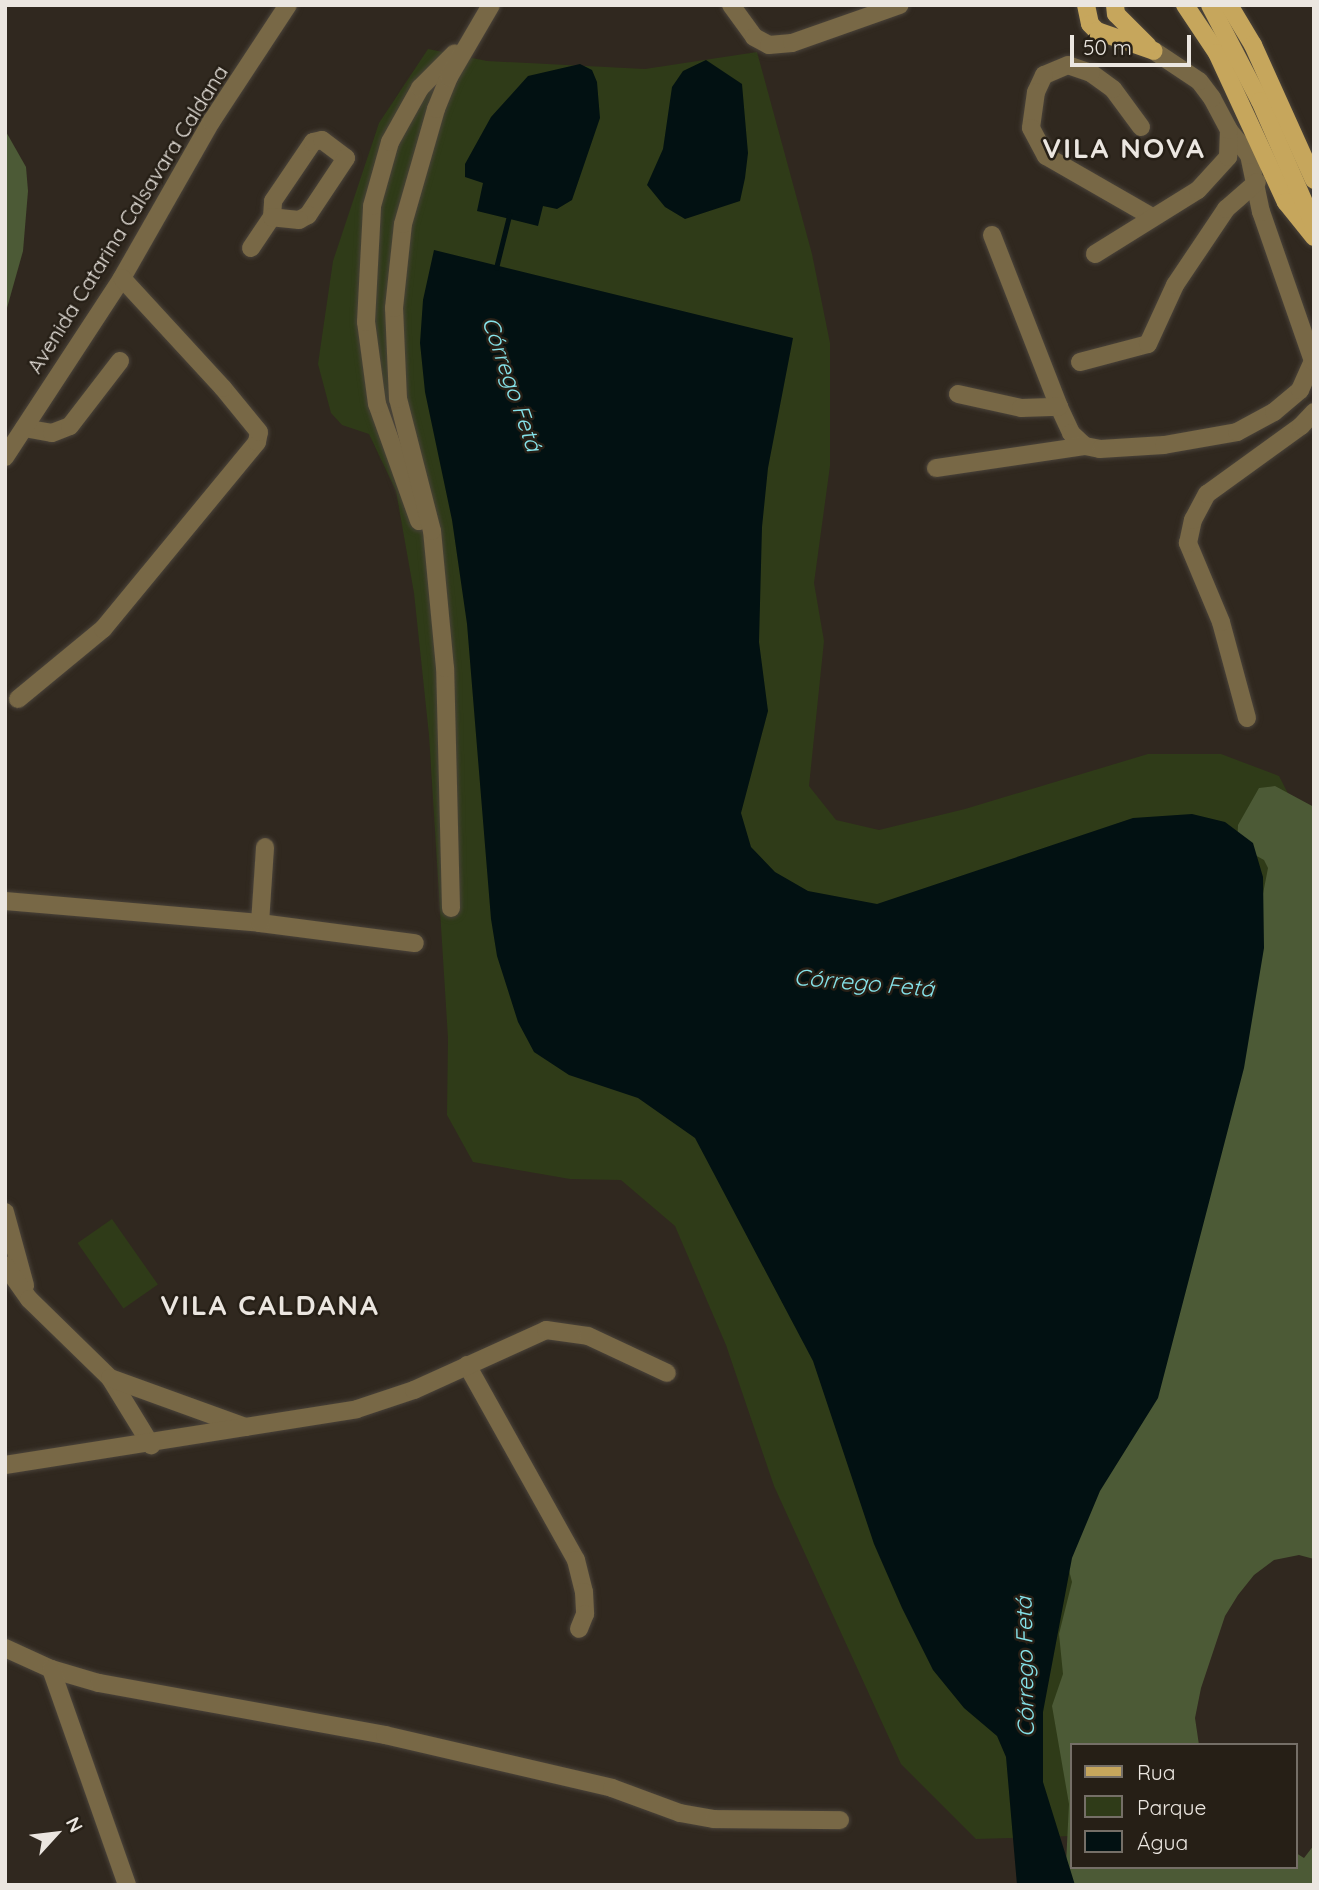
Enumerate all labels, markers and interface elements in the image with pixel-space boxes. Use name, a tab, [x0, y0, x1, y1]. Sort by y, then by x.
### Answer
scale bar	[1074, 21, 1195, 65]
text: 50 m	[1083, 34, 1132, 60]
street label: Avenida Catarina Calsavara Caldana	[21, 60, 233, 378]
district label: VILA NOVA	[1043, 131, 1205, 165]
water label: Córrego Fetá	[476, 313, 548, 455]
water label: Córrego Fetá	[793, 963, 935, 1003]
district label: VILA CALDANA	[162, 1288, 378, 1322]
water label: Córrego Fetá	[1010, 1597, 1040, 1737]
legend	[1070, 1743, 1298, 1869]
text: Rua	[1137, 1759, 1176, 1785]
text: Parque	[1137, 1794, 1206, 1820]
north arrow	[21, 1799, 91, 1869]
text: N	[61, 1813, 89, 1836]
text: Água	[1137, 1829, 1188, 1855]

